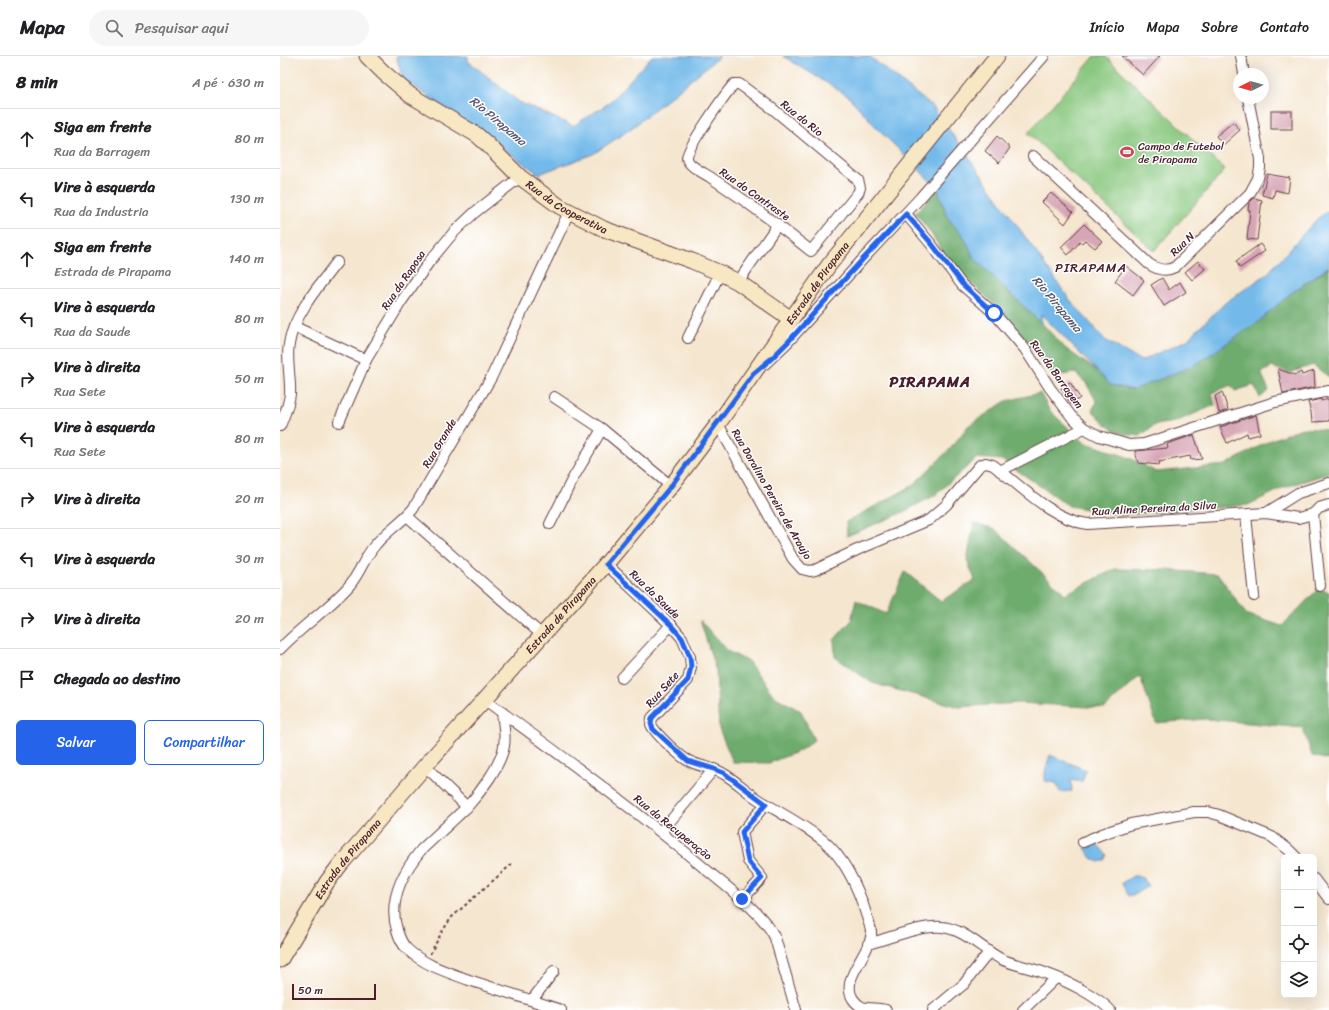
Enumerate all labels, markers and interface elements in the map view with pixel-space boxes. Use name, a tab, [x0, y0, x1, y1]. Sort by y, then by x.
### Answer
search box	[89, 10, 369, 46]
text: Mapa	[20, 11, 65, 44]
text: Pesquisar aqui	[135, 15, 229, 41]
text: Início	[1090, 15, 1124, 40]
text: Mapa	[1146, 15, 1179, 40]
text: Sobre	[1201, 15, 1238, 40]
text: Contato	[1260, 15, 1309, 40]
icon: search	[103, 17, 125, 39]
text: 8 min	[16, 67, 58, 97]
north arrow	[1233, 68, 1269, 104]
text: A pé · 630 m	[192, 71, 264, 94]
water label: Rio Pirapama	[465, 90, 532, 152]
street label: Rua do Rio	[776, 95, 828, 142]
text: Siga em frente	[54, 114, 151, 140]
text: 80 m	[235, 127, 264, 150]
icon: ahead	[16, 128, 38, 150]
place label: Campo de Futebol de Pirapama	[1138, 137, 1225, 169]
text: Rua da Barragem	[54, 140, 150, 163]
sports icon: Campo de Futebol de Pirapama	[1119, 144, 1135, 160]
street label: Rua do Contraste	[715, 163, 795, 226]
text: Vire à esquerda	[54, 174, 155, 200]
street label: Rua da Cooperativa	[521, 175, 610, 240]
text: 130 m	[230, 187, 264, 210]
icon: left	[16, 188, 38, 210]
text: Rua da Industria	[54, 200, 149, 223]
street label: Rua N	[1165, 227, 1199, 261]
text: Siga em frente	[54, 234, 151, 260]
street label: Estrada de Pirapama	[781, 237, 855, 329]
street label: Rua da Raposa	[376, 246, 431, 314]
text: 140 m	[229, 247, 264, 270]
icon: ahead	[16, 248, 38, 270]
district label: PIRAPAMA	[1055, 256, 1127, 279]
text: Estrada de Pirapama	[54, 260, 171, 283]
water label: Rio Pirapama	[1026, 271, 1088, 338]
text: Vire à esquerda	[54, 294, 155, 320]
route start	[985, 304, 1003, 322]
text: 80 m	[235, 307, 264, 330]
icon: left	[16, 308, 38, 330]
text: Rua da Saude	[54, 320, 130, 343]
street label: Rua da Barragem	[1025, 336, 1089, 413]
text: Vire à direita	[54, 354, 140, 380]
text: 50 m	[234, 367, 264, 390]
icon: right	[16, 368, 38, 390]
district label: PIRAPAMA	[889, 369, 971, 395]
text: Rua Sete	[54, 380, 106, 403]
text: Vire à esquerda	[54, 414, 155, 440]
street label: Rua Grande	[417, 414, 462, 472]
street label: Rua Doralino Pereira de Araujo	[726, 425, 817, 564]
text: 80 m	[235, 427, 264, 450]
icon: left	[16, 428, 38, 450]
text: Rua Sete	[54, 440, 106, 463]
text: Vire à direita	[54, 486, 140, 512]
text: 20 m	[235, 487, 264, 510]
icon: right	[16, 488, 38, 510]
street label: Rua Aline Pereira da Silva	[1091, 496, 1217, 521]
text: Vire à esquerda	[54, 546, 155, 572]
text: 30 m	[235, 547, 264, 570]
icon: left	[16, 548, 38, 570]
street label: Rua da Saude	[625, 565, 685, 624]
street label: Estrada de Pirapama	[521, 571, 601, 658]
text: Vire à direita	[54, 606, 140, 632]
text: 20 m	[235, 607, 264, 630]
icon: right	[16, 608, 38, 630]
text: Chegada ao destino	[54, 666, 180, 692]
street label: Rua Sete	[641, 667, 684, 712]
icon: arrive	[16, 668, 38, 690]
button: Salvar	[16, 720, 136, 765]
button: Compartilhar	[144, 720, 264, 765]
street label: Rua da Recuperação	[629, 790, 717, 865]
street label: Estrada de Pirapama	[310, 814, 386, 903]
map controls	[1281, 854, 1317, 998]
button: +	[1281, 854, 1317, 890]
route end	[733, 890, 751, 908]
button: −	[1281, 890, 1317, 926]
button: locate	[1281, 926, 1317, 962]
button: layers	[1281, 962, 1317, 998]
text: 50 m	[298, 981, 323, 1000]
scale bar	[292, 982, 376, 1001]

